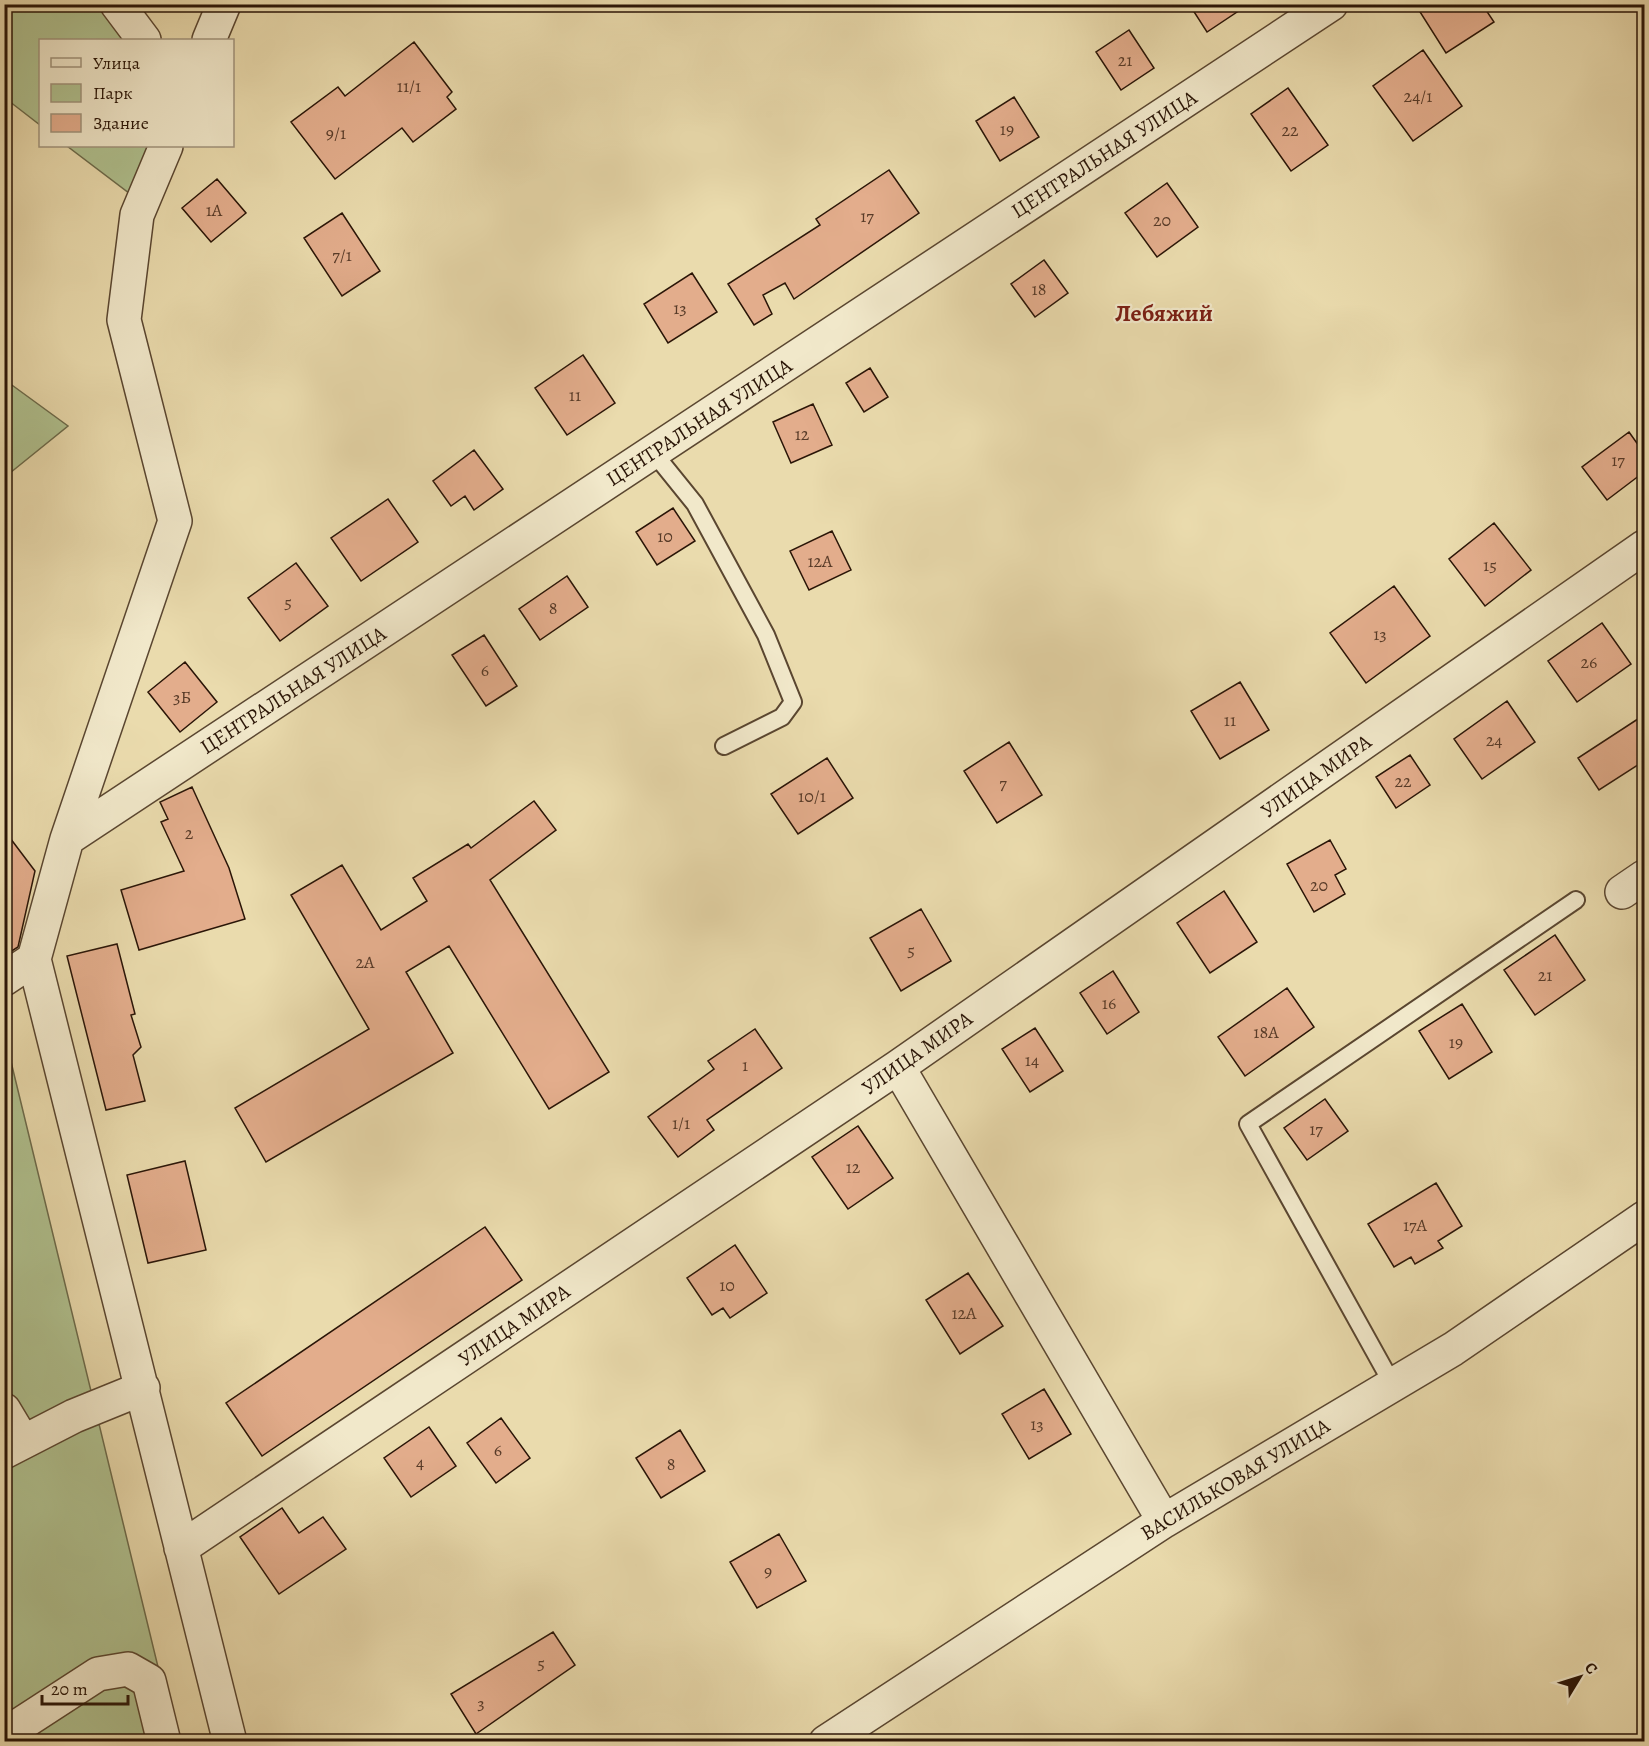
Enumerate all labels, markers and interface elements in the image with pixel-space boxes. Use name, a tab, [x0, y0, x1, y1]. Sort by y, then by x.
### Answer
legend	[39, 39, 234, 147]
house number: 21	[1118, 48, 1132, 72]
text: Улица	[93, 51, 141, 75]
house number: 11/1	[397, 74, 421, 98]
text: Парк	[93, 81, 133, 105]
street label: ЦЕНТРАЛЬНАЯ УЛИЦА	[1006, 83, 1203, 225]
house number: 24/1	[1404, 84, 1432, 108]
text: Здание	[93, 111, 149, 135]
house number: 19	[1000, 117, 1014, 141]
house number: 22	[1281, 118, 1299, 142]
house number: 9/1	[326, 121, 346, 145]
house number: 1А	[206, 198, 223, 222]
house number: 17	[860, 204, 874, 228]
house number: 20	[1153, 208, 1171, 232]
house number: 7/1	[332, 243, 352, 267]
house number: 18	[1032, 277, 1046, 301]
house number: 13	[673, 296, 687, 320]
district label: Лебяжий	[1115, 297, 1213, 329]
street label: ЦЕНТРАЛЬНАЯ УЛИЦА	[601, 351, 798, 493]
house number: 11	[569, 383, 581, 407]
house number: 12	[795, 422, 810, 446]
house number: 17	[1611, 448, 1625, 472]
house number: 10	[657, 524, 673, 548]
house number: 12А	[807, 549, 833, 573]
house number: 15	[1483, 553, 1497, 577]
house number: 5	[284, 590, 292, 614]
house number: 8	[549, 596, 557, 620]
street label: ЦЕНТРАЛЬНАЯ УЛИЦА	[195, 619, 392, 761]
house number: 13	[1373, 622, 1387, 646]
house number: 26	[1581, 650, 1597, 674]
house number: 6	[481, 658, 489, 682]
house number: 3Б	[173, 685, 191, 709]
house number: 11	[1224, 708, 1236, 732]
street label: УЛИЦА МИРА	[1255, 727, 1377, 824]
house number: 24	[1486, 728, 1502, 752]
house number: 22	[1394, 769, 1412, 793]
house number: 7	[999, 771, 1007, 795]
house number: 10/1	[798, 784, 826, 808]
house number: 2	[185, 821, 194, 845]
house number: 20	[1310, 873, 1328, 897]
house number: 5	[907, 938, 915, 962]
house number: 2А	[355, 950, 375, 974]
house number: 21	[1538, 963, 1552, 987]
house number: 16	[1102, 991, 1116, 1015]
street label: УЛИЦА МИРА	[856, 1004, 978, 1101]
house number: 18А	[1253, 1020, 1279, 1044]
house number: 19	[1449, 1030, 1463, 1054]
house number: 14	[1025, 1048, 1039, 1072]
house number: 1	[742, 1053, 748, 1077]
house number: 1/1	[672, 1111, 690, 1135]
house number: 17	[1309, 1117, 1323, 1141]
house number: 12	[846, 1155, 861, 1179]
house number: 17А	[1403, 1213, 1428, 1237]
house number: 10	[719, 1273, 735, 1297]
street label: УЛИЦА МИРА	[453, 1277, 576, 1373]
house number: 12А	[951, 1301, 977, 1325]
street label: ВАСИЛЬКОВАЯ УЛИЦА	[1135, 1411, 1335, 1547]
house number: 13	[1030, 1412, 1044, 1436]
house number: 6	[494, 1438, 502, 1462]
house number: 4	[416, 1450, 424, 1474]
house number: 8	[667, 1452, 675, 1476]
house number: 9	[764, 1559, 772, 1583]
north arrow	[1550, 1647, 1610, 1707]
house number: 5	[537, 1651, 545, 1675]
text: С	[1579, 1658, 1603, 1679]
scale bar	[42, 1668, 128, 1706]
text: 20 m	[51, 1677, 88, 1701]
house number: 3	[477, 1691, 485, 1715]

